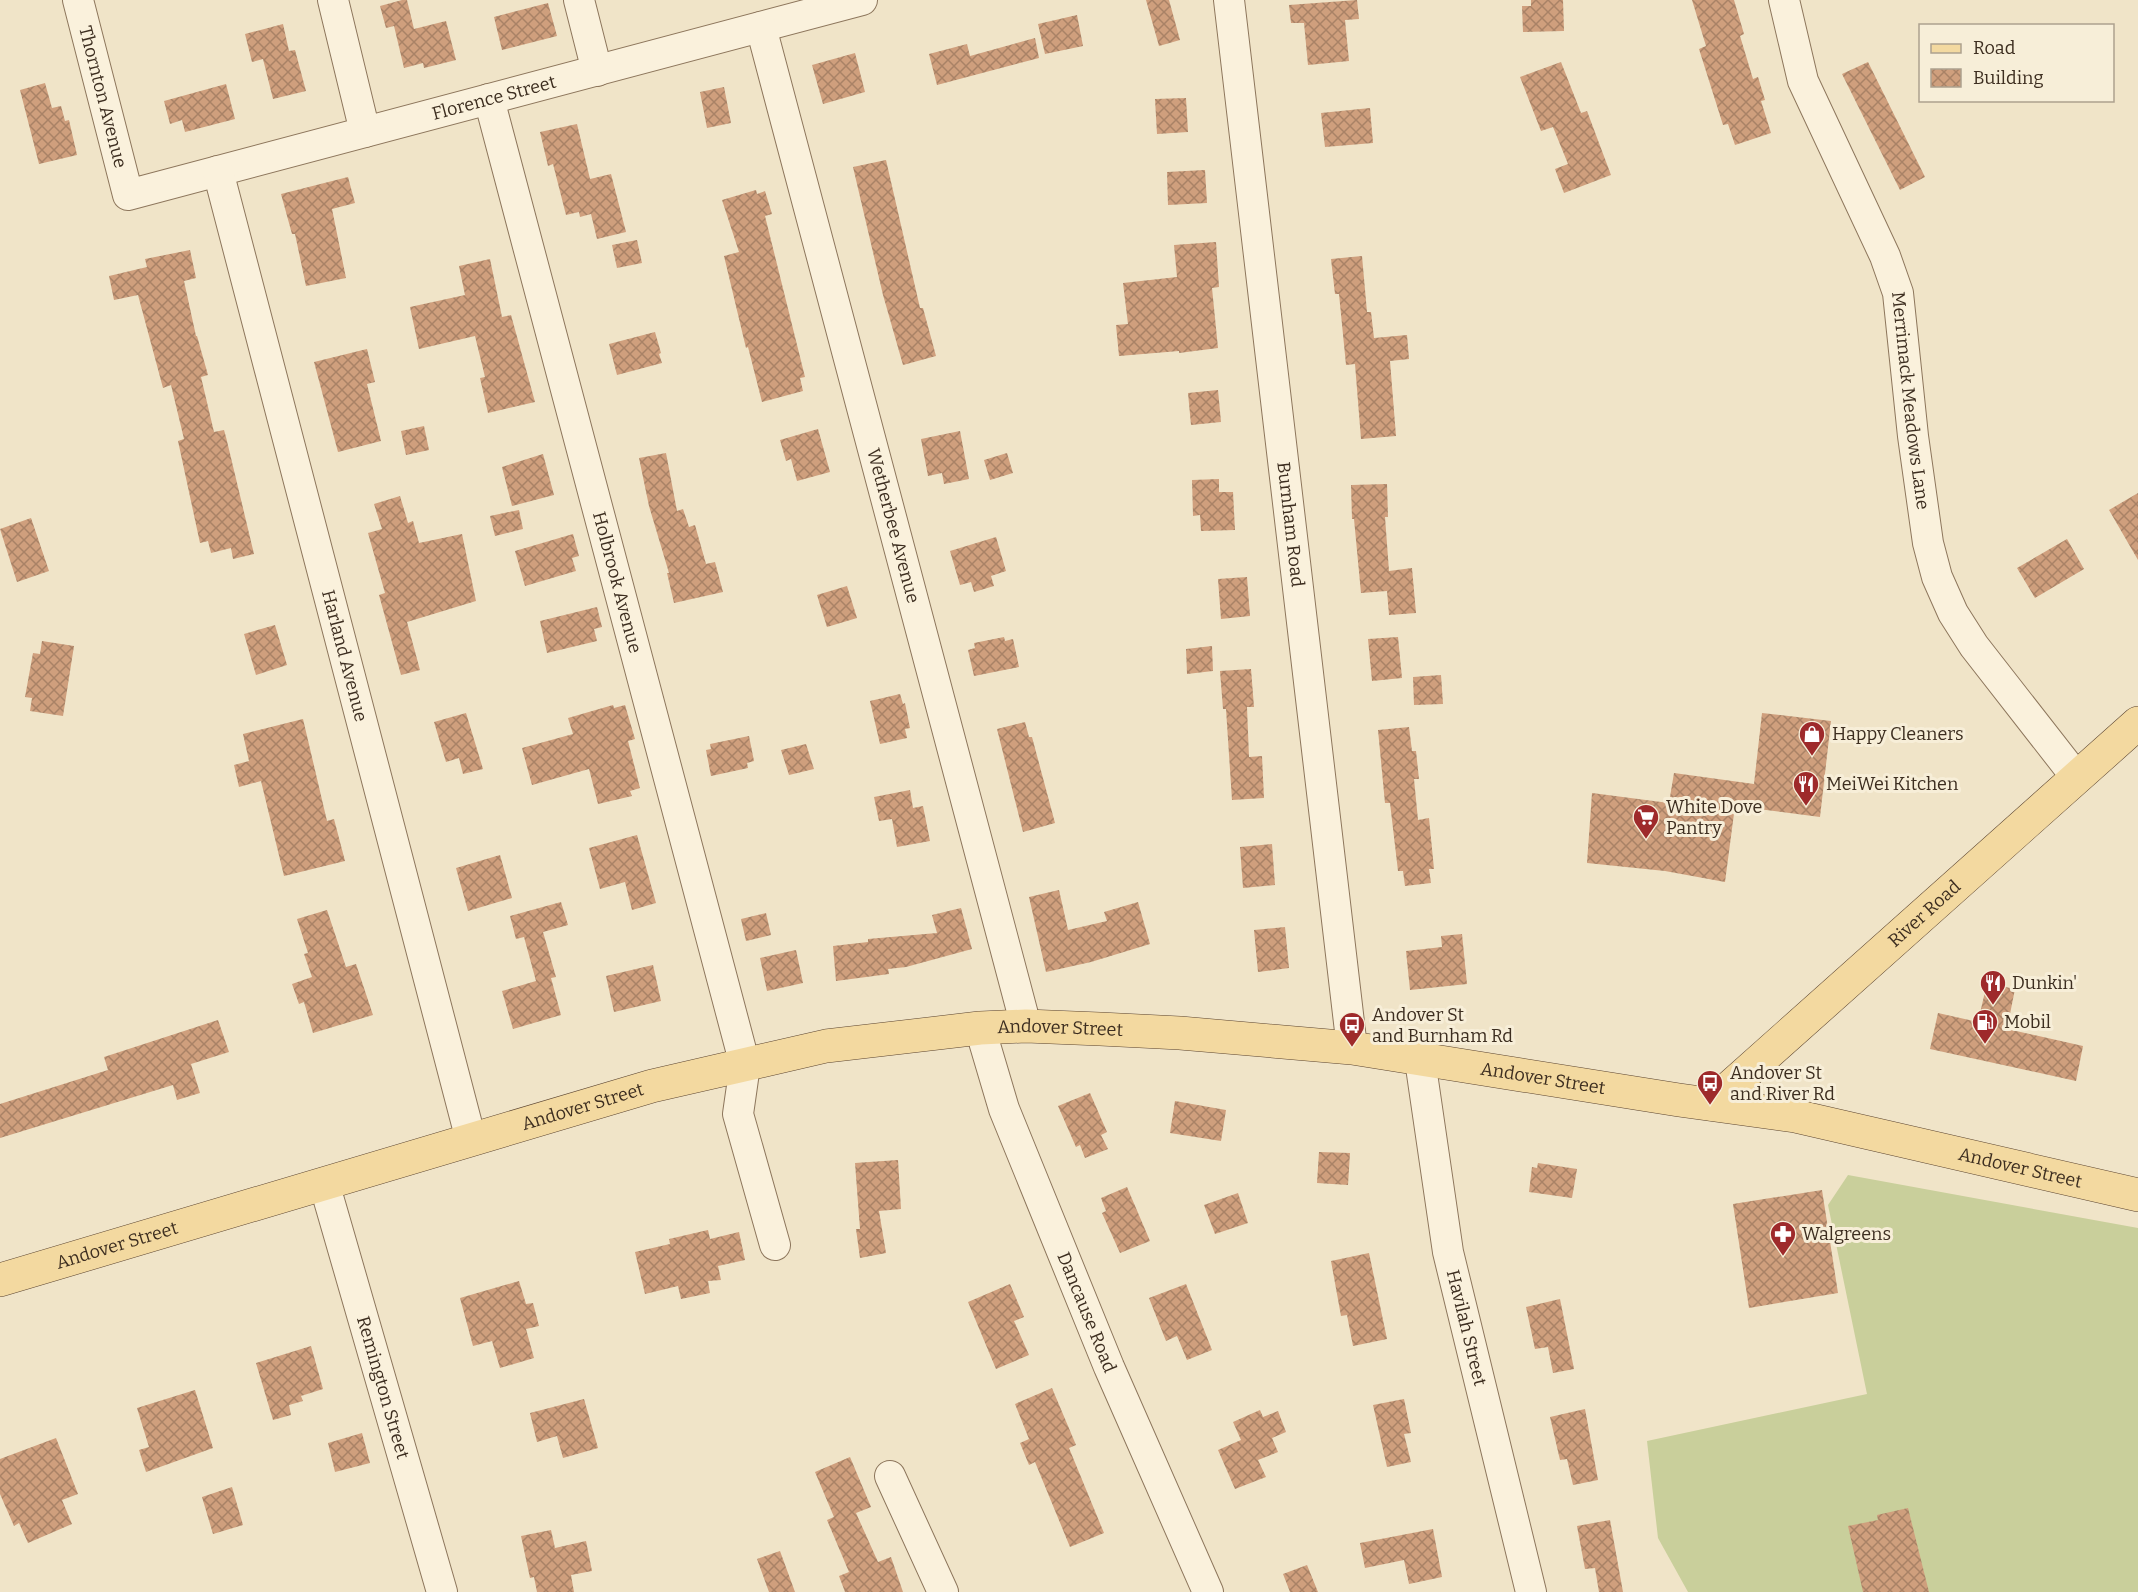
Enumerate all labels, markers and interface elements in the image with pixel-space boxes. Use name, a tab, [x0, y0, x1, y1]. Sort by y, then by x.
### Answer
street label: Thornton Avenue	[74, 23, 132, 170]
legend	[1919, 24, 2114, 102]
text: Road	[1973, 37, 2016, 59]
text: Building	[1973, 67, 2044, 89]
street label: Florence Street	[430, 71, 559, 125]
street label: Merrimack Meadows Lane	[1887, 290, 1934, 511]
street label: Wetherbee Avenue	[862, 446, 924, 605]
street label: Burnham Road	[1272, 461, 1309, 588]
street label: Holbrook Avenue	[588, 509, 646, 655]
street label: Harland Avenue	[317, 587, 372, 724]
shop icon: Happy Cleaners	[1797, 719, 1827, 757]
place label: Happy Cleaners	[1832, 723, 1964, 745]
restaurant icon: MeiWei Kitchen	[1791, 769, 1821, 807]
place label: MeiWei Kitchen	[1826, 773, 1959, 795]
place label: White Dove Pantry	[1666, 796, 1762, 839]
supermarket icon: White Dove Pantry	[1631, 802, 1661, 840]
street label: River Road	[1884, 875, 1965, 952]
restaurant icon: Dunkin'	[1978, 968, 2008, 1006]
place label: Dunkin'	[2012, 972, 2077, 994]
place label: Andover St and Burnham Rd	[1372, 1004, 1513, 1047]
fuel station icon: Mobil	[1970, 1007, 2000, 1045]
bus stop icon: Andover St and Burnham Rd	[1337, 1010, 1367, 1048]
place label: Mobil	[2004, 1011, 2051, 1033]
street label: Andover Street	[997, 1015, 1124, 1041]
street label: Andover Street	[1479, 1058, 1607, 1099]
place label: Andover St and River Rd	[1730, 1062, 1835, 1105]
bus stop icon: Andover St and River Rd	[1695, 1068, 1725, 1106]
street label: Andover Street	[519, 1078, 647, 1135]
street label: Andover Street	[1956, 1143, 2085, 1193]
street label: Andover Street	[53, 1217, 181, 1274]
pharmacy icon: Walgreens	[1768, 1219, 1798, 1257]
place label: Walgreens	[1802, 1223, 1891, 1245]
street label: Dancause Road	[1052, 1249, 1121, 1376]
street label: Havilah Street	[1442, 1267, 1491, 1388]
street label: Remington Street	[352, 1314, 414, 1462]

